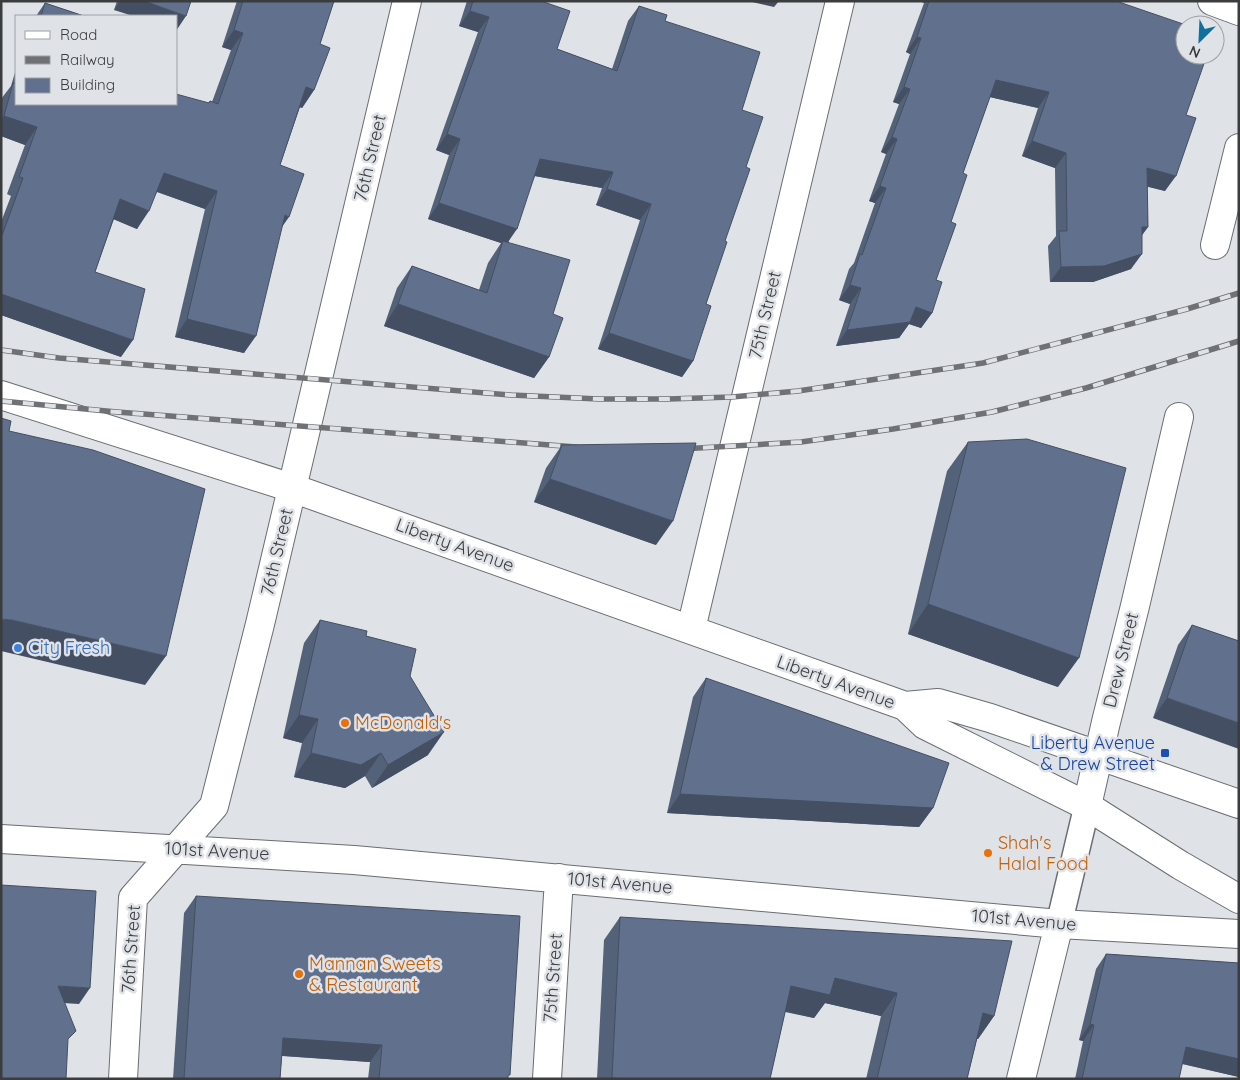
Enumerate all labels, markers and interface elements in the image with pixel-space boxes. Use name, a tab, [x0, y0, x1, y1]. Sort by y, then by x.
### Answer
legend	[15, 15, 178, 105]
north arrow	[1175, 15, 1225, 65]
text: Road	[60, 25, 97, 44]
text: N	[1186, 42, 1203, 62]
text: Railway	[60, 50, 115, 69]
text: Building	[60, 75, 115, 94]
street label: 76th Street	[348, 112, 391, 204]
street label: 75th Street	[743, 269, 786, 361]
street label: 76th Street	[255, 506, 298, 598]
street label: Liberty Avenue	[393, 512, 517, 577]
street label: Drew Street	[1098, 610, 1143, 710]
place label: City Fresh	[28, 636, 110, 659]
marker: City Fresh	[12, 642, 24, 654]
street label: Liberty Avenue	[774, 649, 898, 714]
place label: McDonald's	[355, 711, 451, 734]
marker: McDonald's	[339, 717, 351, 729]
place label: Liberty Avenue & Drew Street	[1031, 731, 1155, 775]
marker: Liberty Avenue & Drew Street	[1159, 747, 1171, 759]
place label: Shah's Halal Food	[998, 831, 1089, 875]
street label: 101st Avenue	[164, 836, 270, 865]
marker: Shah's Halal Food	[982, 847, 994, 859]
street label: 101st Avenue	[567, 866, 673, 899]
street label: 101st Avenue	[971, 903, 1077, 936]
street label: 76th Street	[116, 904, 145, 994]
street label: 75th Street	[538, 933, 567, 1023]
place label: Mannan Sweets & Restaurant	[309, 952, 441, 996]
marker: Mannan Sweets & Restaurant	[293, 968, 305, 980]

